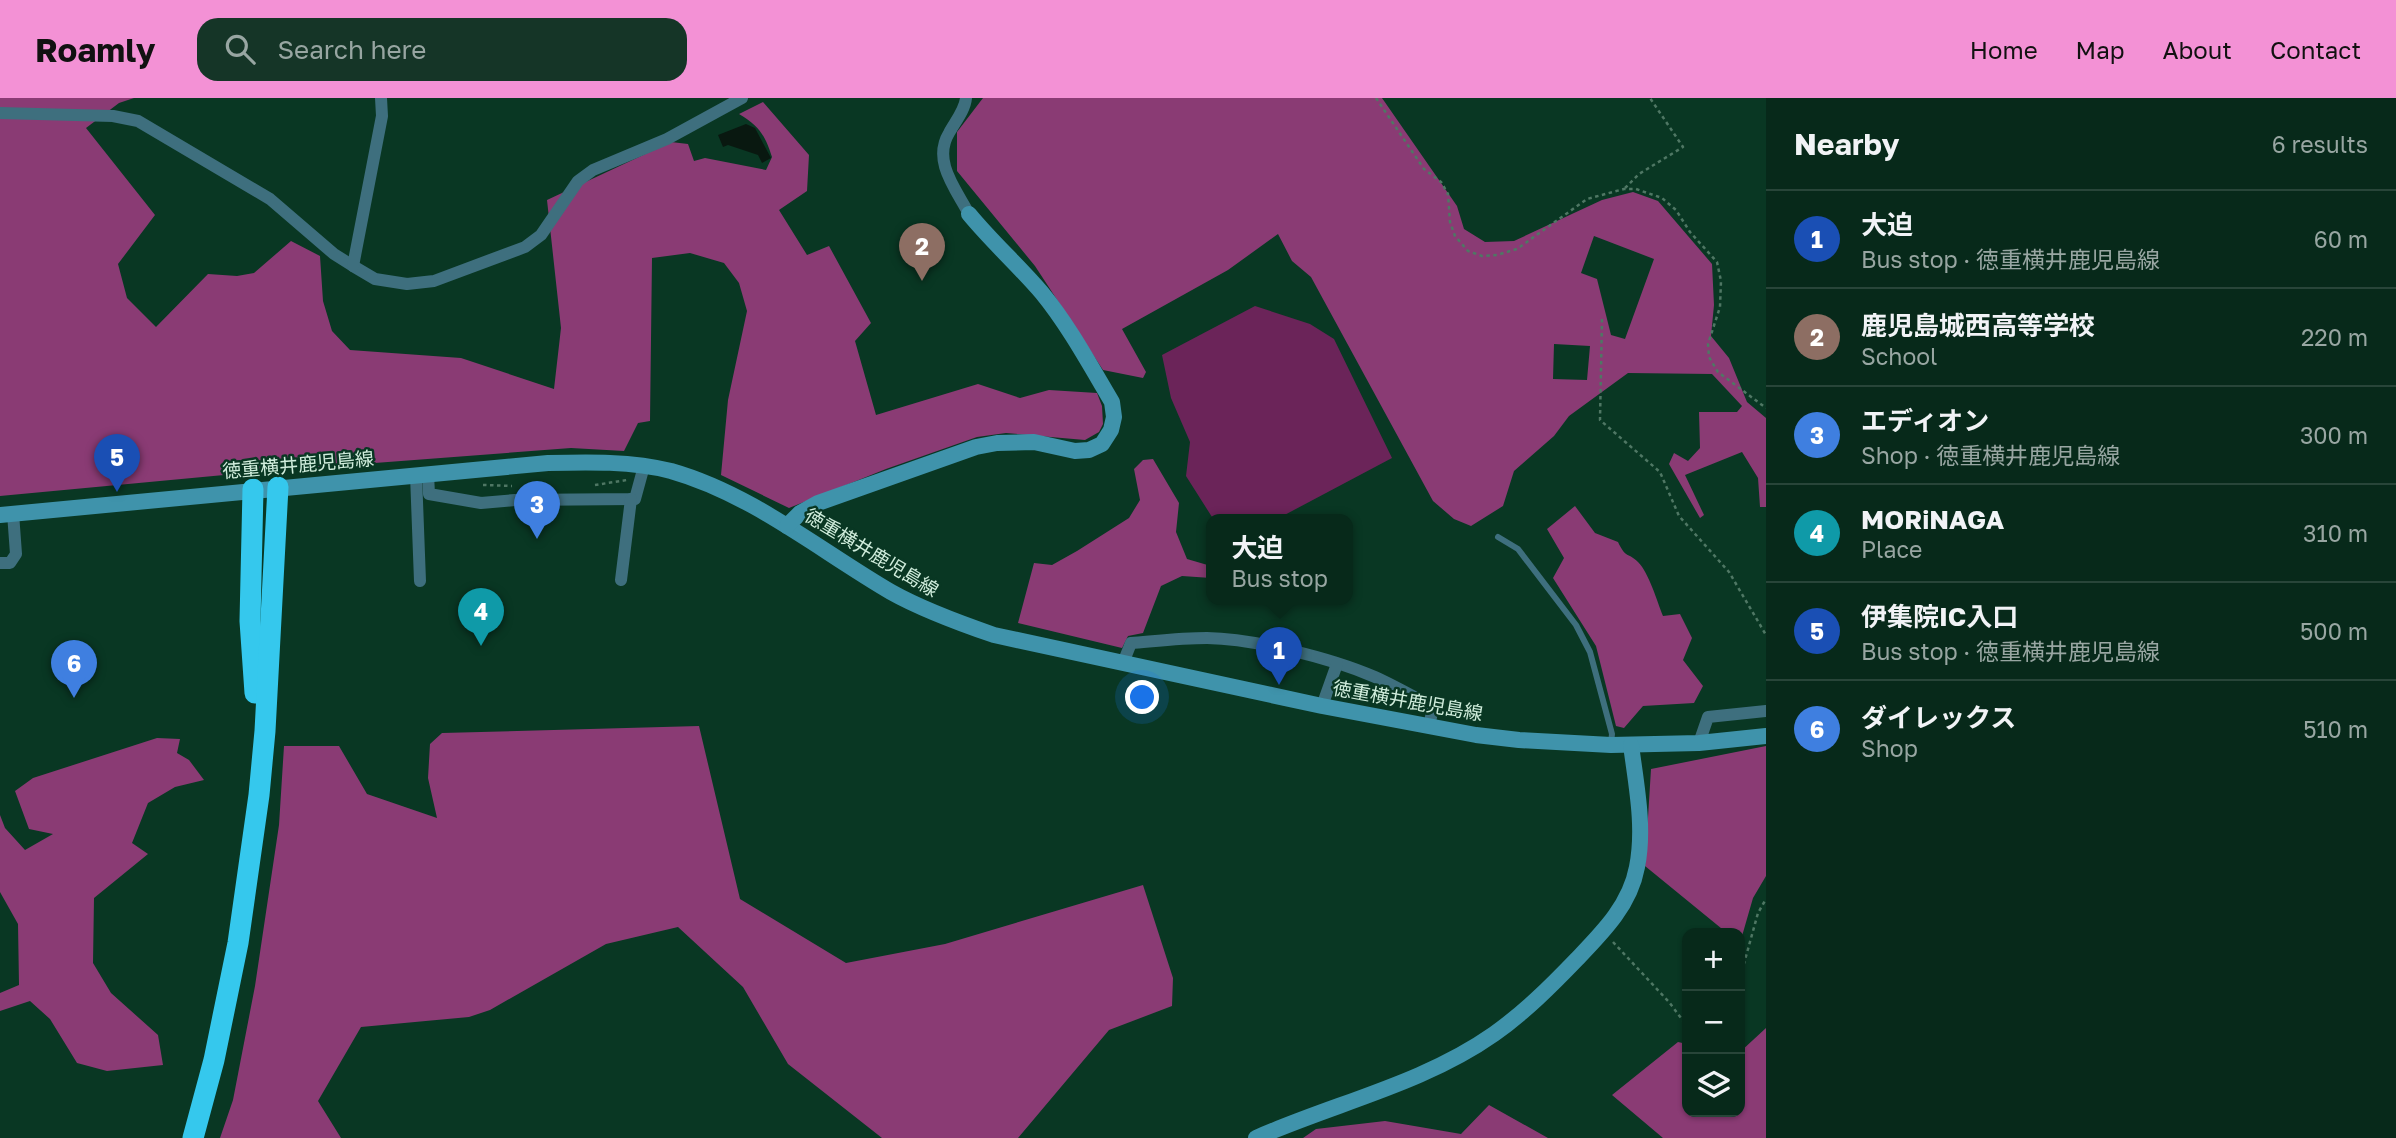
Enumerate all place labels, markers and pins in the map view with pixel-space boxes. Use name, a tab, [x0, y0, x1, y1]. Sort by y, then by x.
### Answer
pin: 2	[899, 223, 945, 281]
pin: 5	[94, 434, 140, 492]
pin: 3	[514, 481, 560, 539]
pin: 4	[458, 588, 504, 646]
pin: 1	[1256, 627, 1302, 685]
pin: 6	[51, 640, 97, 698]

